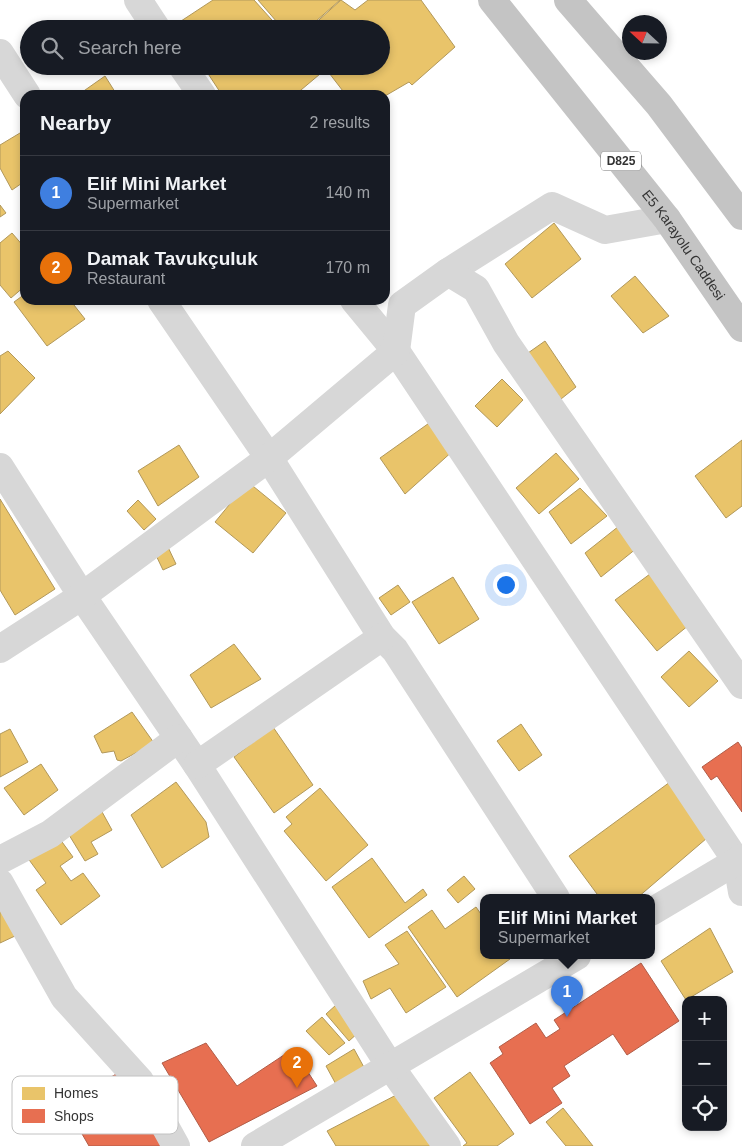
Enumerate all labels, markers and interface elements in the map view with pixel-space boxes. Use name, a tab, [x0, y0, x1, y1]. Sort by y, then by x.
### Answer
north arrow	[622, 15, 667, 60]
search box	[20, 20, 390, 75]
icon: search	[38, 34, 66, 62]
text: Search here	[78, 37, 182, 58]
text: Nearby	[40, 111, 111, 134]
text: 2 results	[310, 114, 370, 131]
road number: D825	[601, 152, 641, 170]
text: Elif Mini Market	[87, 173, 226, 194]
text: 1	[52, 184, 60, 201]
text: 140 m	[326, 184, 370, 201]
street label: E5 Karayolu Caddesi	[639, 187, 728, 303]
text: Supermarket	[87, 195, 179, 212]
text: Damak Tavukçuluk	[87, 248, 258, 269]
text: 2	[52, 259, 60, 276]
text: 170 m	[326, 259, 370, 276]
text: Restaurant	[87, 270, 165, 287]
your location	[493, 572, 519, 598]
popup	[480, 894, 655, 959]
text: Elif Mini Market	[498, 907, 637, 928]
text: Supermarket	[498, 929, 589, 946]
pin: 1	[551, 976, 583, 1017]
map controls	[682, 996, 727, 1131]
button: +	[682, 996, 727, 1041]
button: −	[682, 1041, 727, 1086]
pin: 2	[281, 1047, 313, 1088]
legend	[12, 1076, 178, 1134]
text: Homes	[54, 1085, 98, 1101]
button: locate	[682, 1086, 727, 1131]
text: Shops	[54, 1108, 94, 1124]

